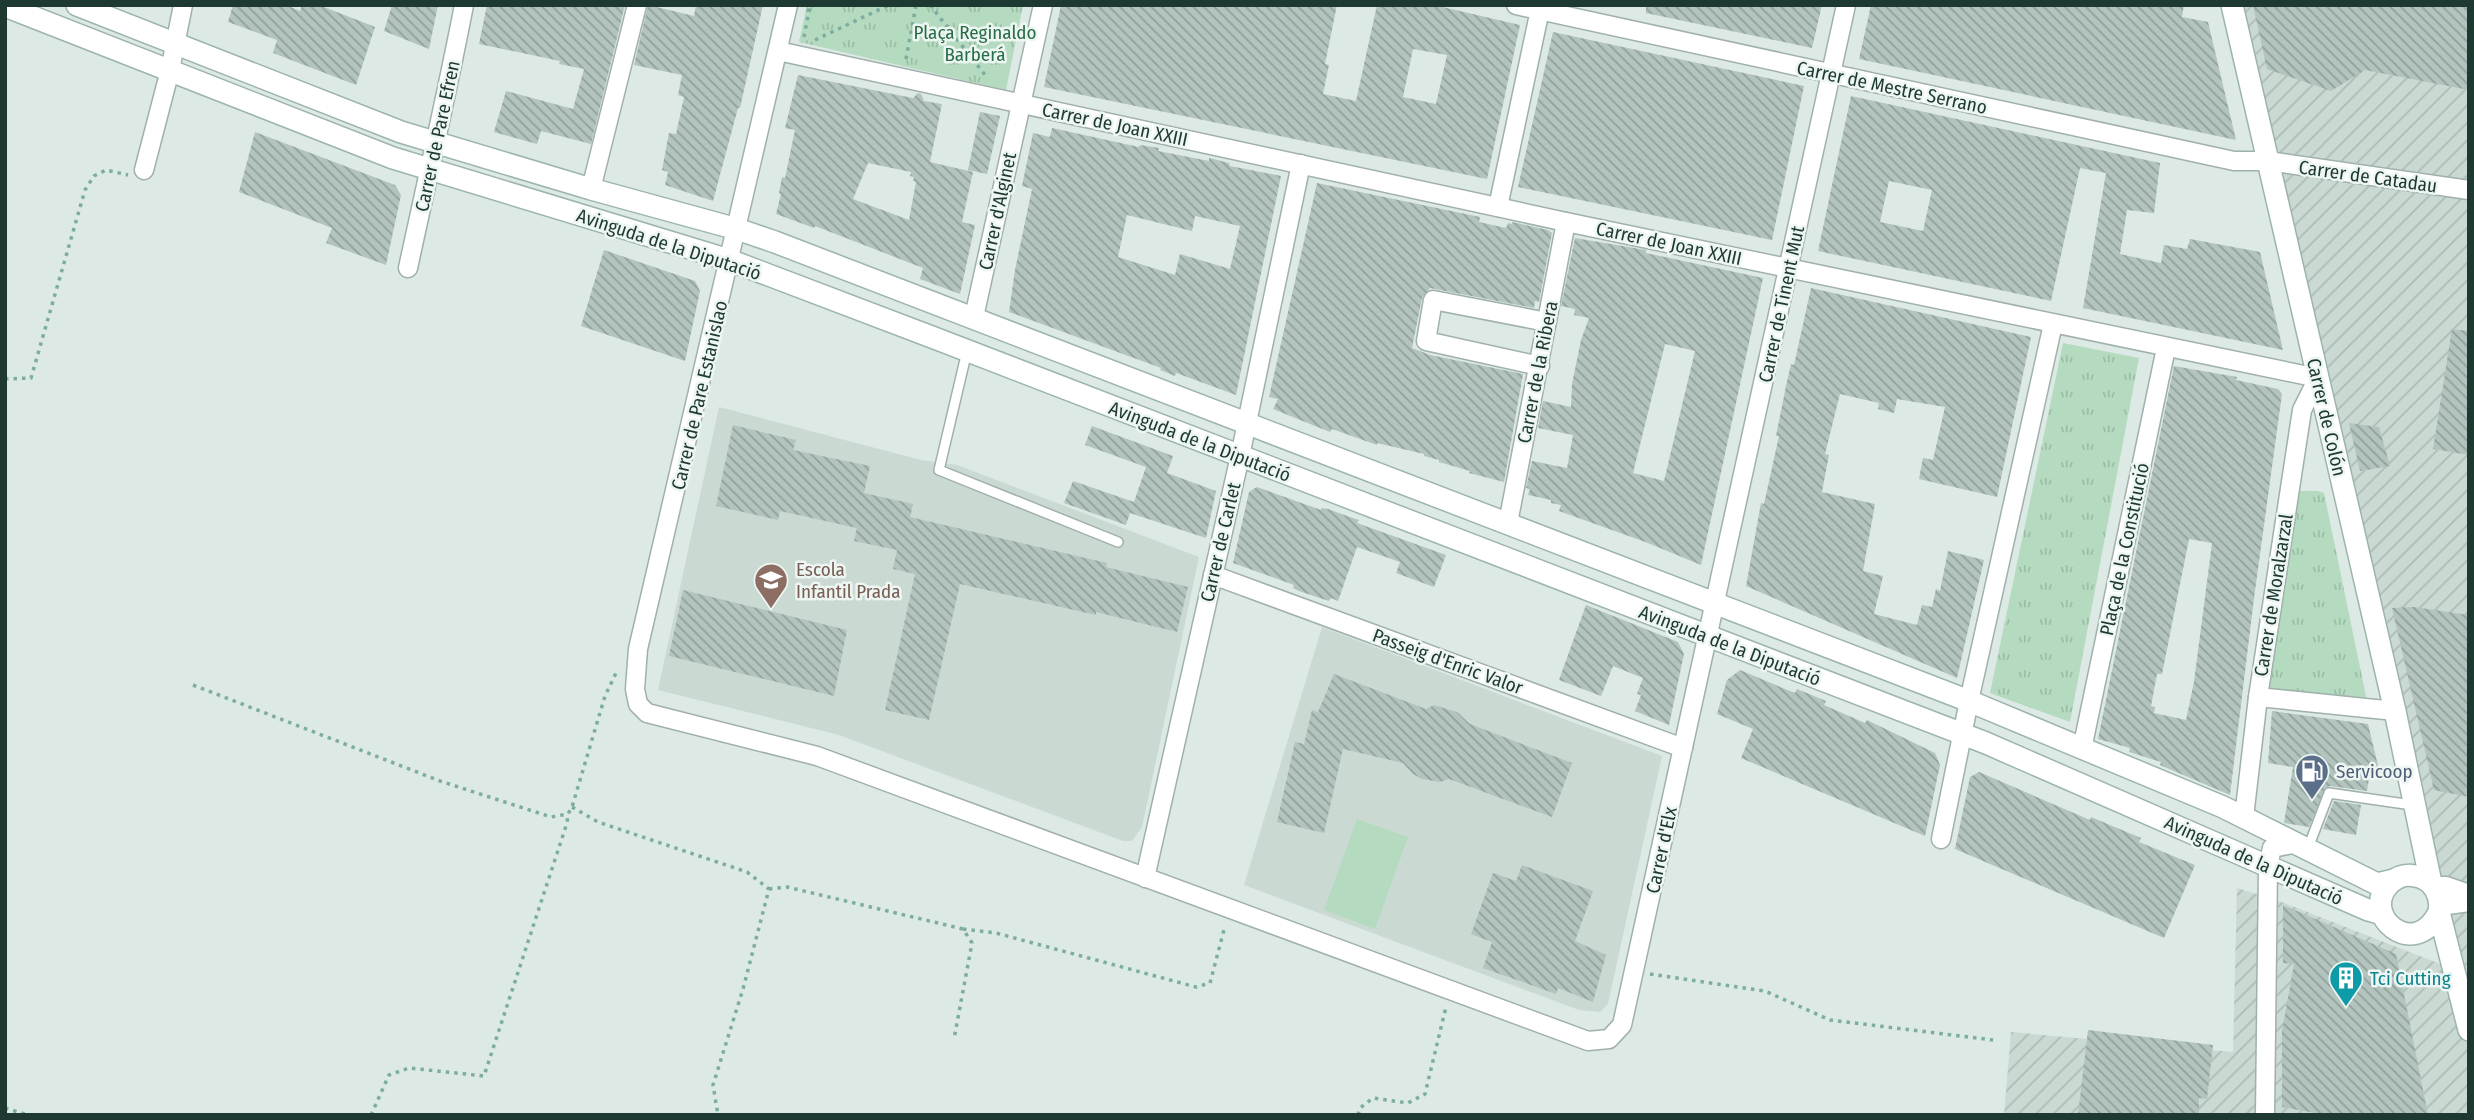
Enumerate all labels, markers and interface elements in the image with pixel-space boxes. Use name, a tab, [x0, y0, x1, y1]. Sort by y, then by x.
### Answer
park label: Plaça Reginaldo Barberá	[913, 21, 1037, 66]
street label: Carrer de Mestre Serrano	[1795, 56, 1989, 119]
street label: Carrer de Pare Efren	[410, 58, 465, 214]
street label: Carrer de Joan XXIII	[1040, 98, 1190, 151]
street label: Carrer d'Alginet	[974, 149, 1021, 272]
street label: Carrer de Catadau	[2297, 155, 2439, 198]
street label: Avinguda de la Diputació	[574, 204, 764, 285]
street label: Carrer de Joan XXIII	[1594, 217, 1744, 270]
street label: Carrer de Tinent Mut	[1754, 223, 1809, 384]
street label: Carrer de Pare Estanislao	[666, 298, 732, 492]
street label: Carrer de la Ribera	[1512, 299, 1563, 445]
street label: Carrer de Colón	[2302, 356, 2351, 478]
street label: Avinguda de la Diputació	[1106, 396, 1294, 487]
street label: Plaça de la Constitució	[2095, 461, 2154, 638]
street label: Carrer de Carlet	[1196, 479, 1246, 604]
street label: Carrer de Moralzarzal	[2249, 512, 2298, 678]
place label: Escola Infantil Prada	[796, 558, 901, 603]
school or university icon: Escola Infantil Prada	[752, 561, 790, 610]
street label: Avinguda de la Diputació	[1636, 600, 1824, 691]
street label: Passeig d'Enric Valor	[1370, 624, 1526, 699]
fuel station icon: Servicoop	[2293, 752, 2331, 801]
place label: Servicoop	[2336, 760, 2413, 783]
street label: Carrer d'Elx	[1641, 804, 1682, 896]
street label: Avinguda de la Diputació	[2161, 811, 2347, 910]
building icon: Tci Cutting	[2327, 959, 2365, 1008]
place label: Tci Cutting	[2370, 967, 2451, 990]

